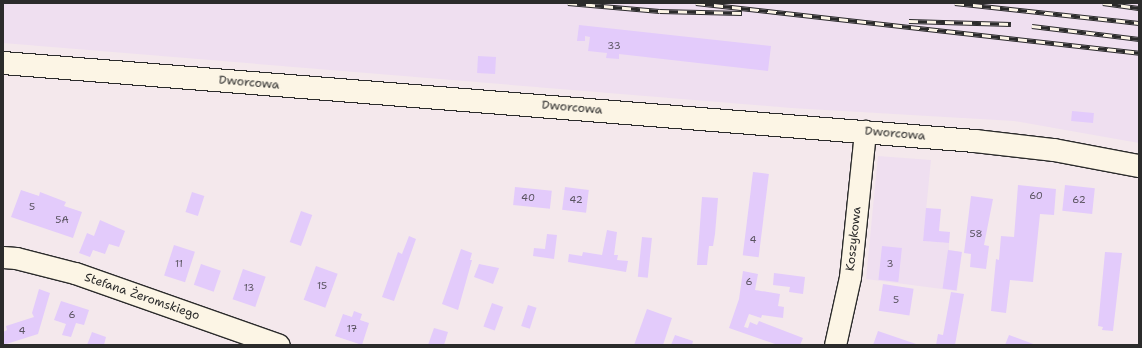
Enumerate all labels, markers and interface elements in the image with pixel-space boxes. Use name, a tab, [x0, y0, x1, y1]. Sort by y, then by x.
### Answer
house number: 33	[607, 40, 621, 52]
street label: Dworcowa	[218, 73, 280, 93]
street label: Dworcowa	[541, 98, 603, 118]
street label: Dworcowa	[864, 124, 926, 144]
house number: 60	[1029, 190, 1043, 202]
house number: 40	[521, 192, 535, 204]
house number: 42	[569, 194, 583, 206]
house number: 62	[1072, 194, 1086, 206]
house number: 5	[29, 201, 35, 213]
street label: Koszykowa	[843, 206, 865, 272]
house number: 5A	[55, 214, 69, 226]
house number: 58	[970, 228, 982, 240]
house number: 4	[750, 234, 756, 246]
house number: 11	[175, 258, 183, 270]
house number: 3	[887, 258, 893, 270]
street label: Stefana Żeromskiego	[82, 271, 202, 323]
house number: 6	[746, 276, 752, 288]
house number: 15	[317, 280, 327, 292]
house number: 13	[244, 282, 254, 294]
house number: 5	[893, 294, 899, 306]
house number: 6	[69, 309, 75, 321]
house number: 17	[347, 323, 357, 335]
house number: 4	[19, 325, 25, 337]

